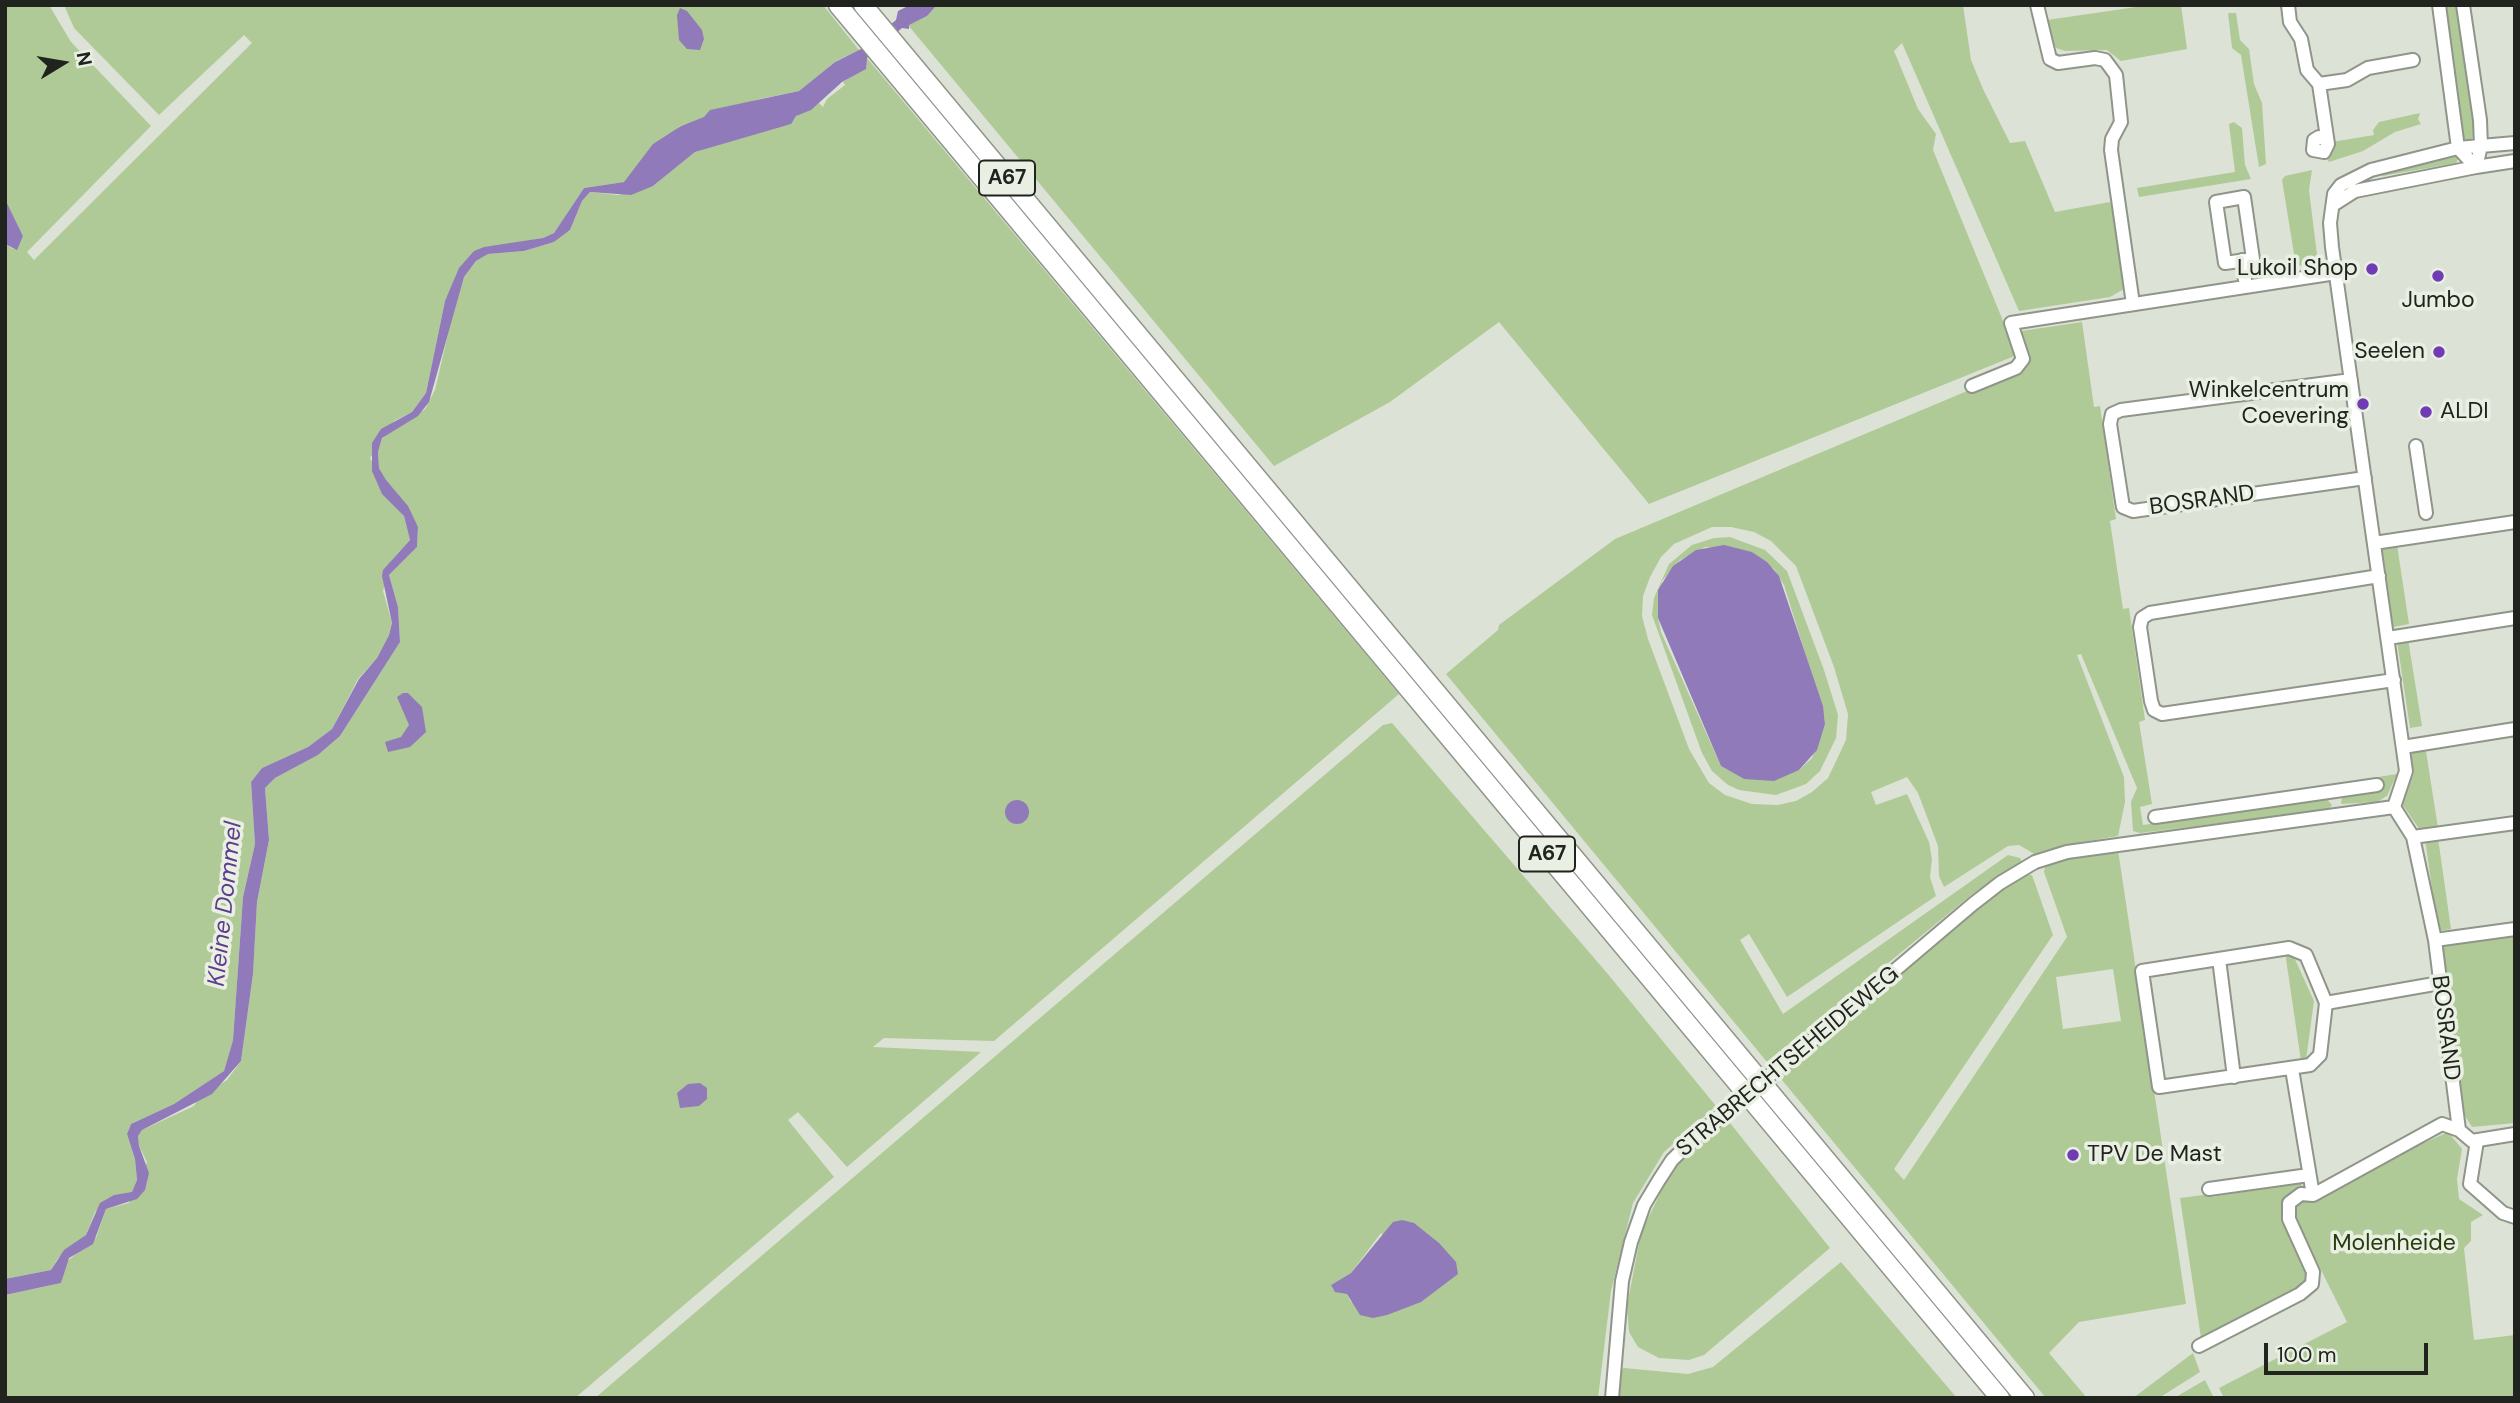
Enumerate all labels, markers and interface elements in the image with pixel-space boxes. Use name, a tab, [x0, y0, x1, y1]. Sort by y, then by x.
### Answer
north arrow	[28, 28, 98, 98]
text: N	[71, 50, 98, 68]
road number: A67	[979, 160, 1035, 196]
place label: Lukoil Shop	[2237, 255, 2358, 283]
marker: Lukoil Shop	[2364, 261, 2380, 277]
marker: Jumbo	[2430, 268, 2446, 284]
place label: Jumbo	[2401, 287, 2475, 315]
place label: Seelen	[2354, 338, 2425, 366]
marker: Seelen	[2431, 344, 2447, 360]
place label: Winkelcentrum Coevering	[2188, 377, 2349, 431]
marker: Winkelcentrum Coevering	[2355, 396, 2371, 412]
place label: ALDI	[2440, 398, 2489, 426]
marker: ALDI	[2418, 404, 2434, 420]
street label: BOSRAND	[2148, 480, 2256, 522]
water label: Kleine Dommel	[203, 820, 249, 988]
road number: A67	[1519, 836, 1575, 872]
street label: STRABRECHTSEHEIDEWEG	[1671, 961, 1905, 1163]
street label: BOSRAND	[2425, 974, 2465, 1082]
place label: TPV De Mast	[2087, 1141, 2222, 1169]
marker: TPV De Mast	[2065, 1147, 2081, 1163]
park label: Molenheide	[2332, 1230, 2456, 1258]
scale bar	[2268, 1330, 2432, 1374]
text: 100 m	[2277, 1341, 2337, 1369]

